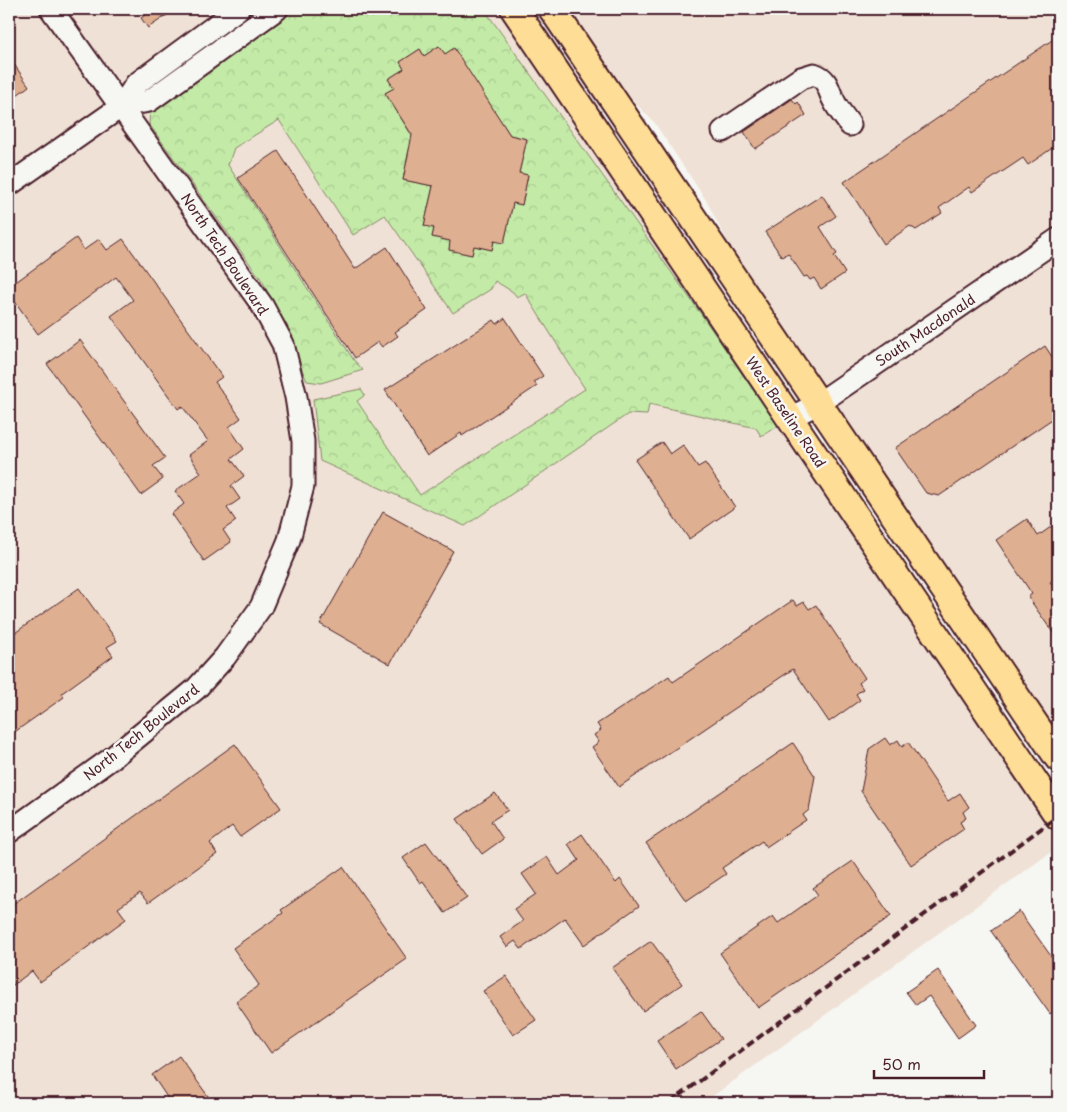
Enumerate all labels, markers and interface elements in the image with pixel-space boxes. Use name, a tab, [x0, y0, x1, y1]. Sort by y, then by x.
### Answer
street label: North Tech Boulevard	[176, 189, 274, 320]
street label: South Macdonald	[871, 289, 979, 371]
street label: West Baseline Road	[741, 352, 831, 472]
street label: North Tech Boulevard	[79, 678, 204, 785]
scale bar	[874, 1047, 984, 1079]
text: 50 m	[882, 1052, 921, 1075]

